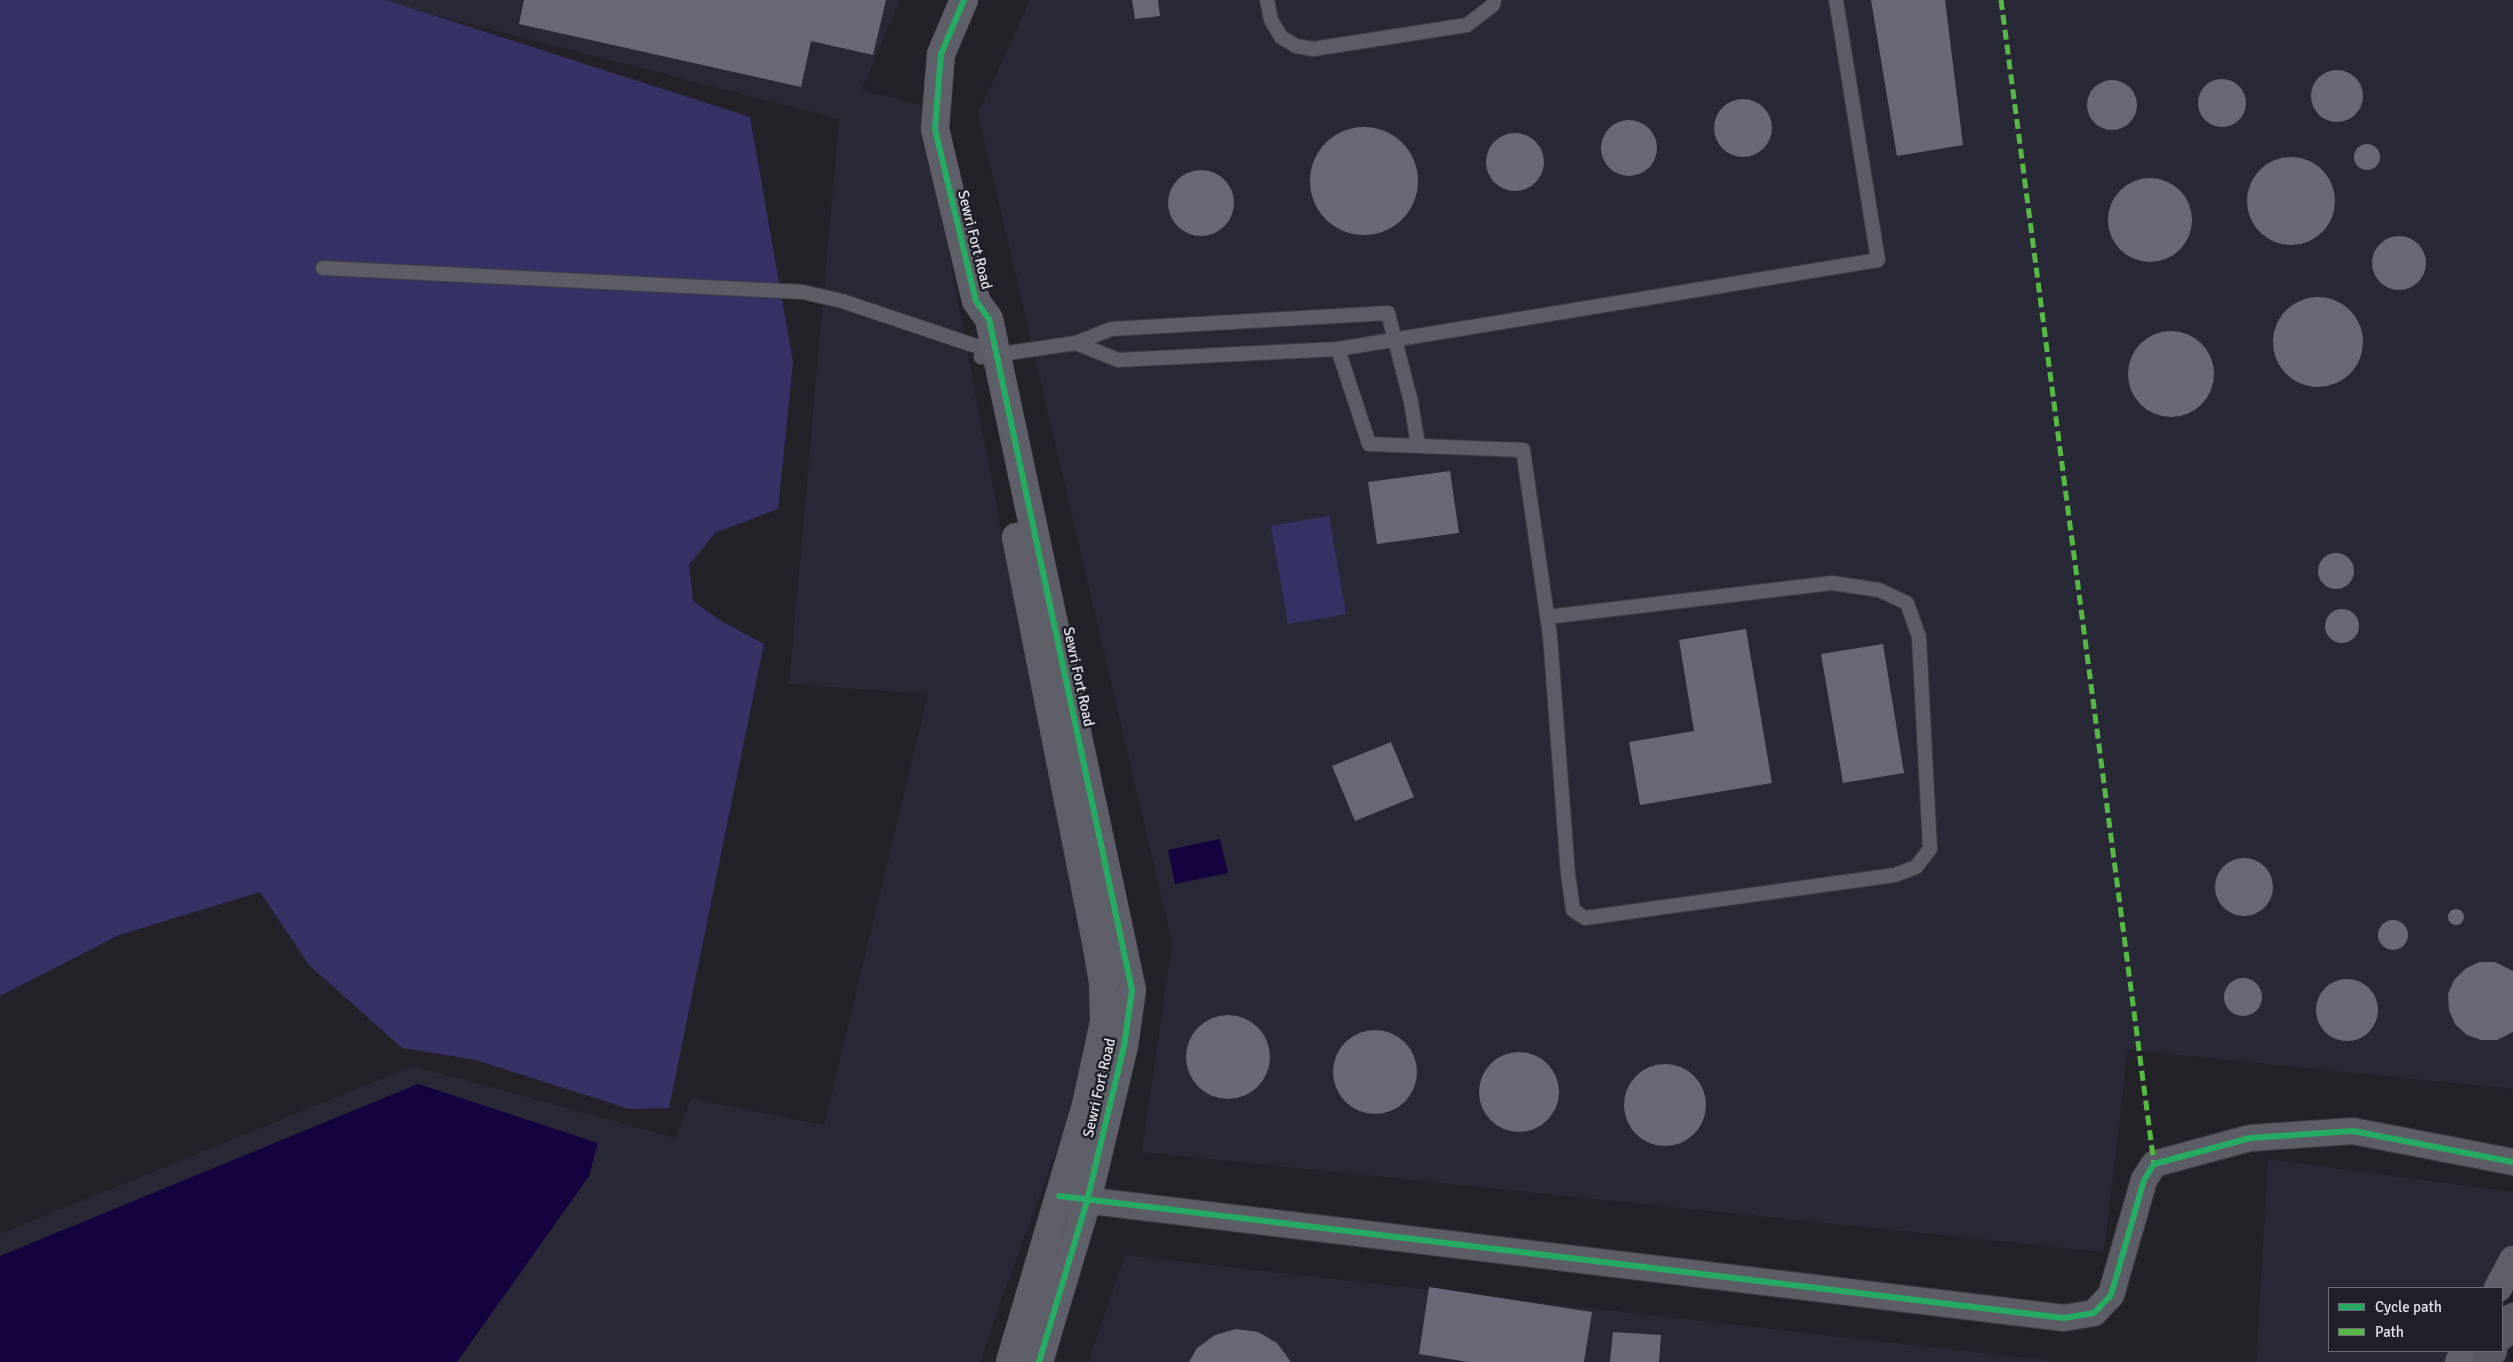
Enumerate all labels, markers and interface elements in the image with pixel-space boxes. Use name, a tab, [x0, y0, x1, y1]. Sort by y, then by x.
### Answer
street label: Sewri Fort Road	[953, 189, 995, 291]
street label: Sewri Fort Road	[1059, 626, 1097, 728]
street label: Sewri Fort Road	[1080, 1037, 1120, 1139]
legend	[2328, 1287, 2503, 1352]
text: Cycle path	[2375, 1298, 2442, 1316]
text: Path	[2375, 1323, 2404, 1341]

